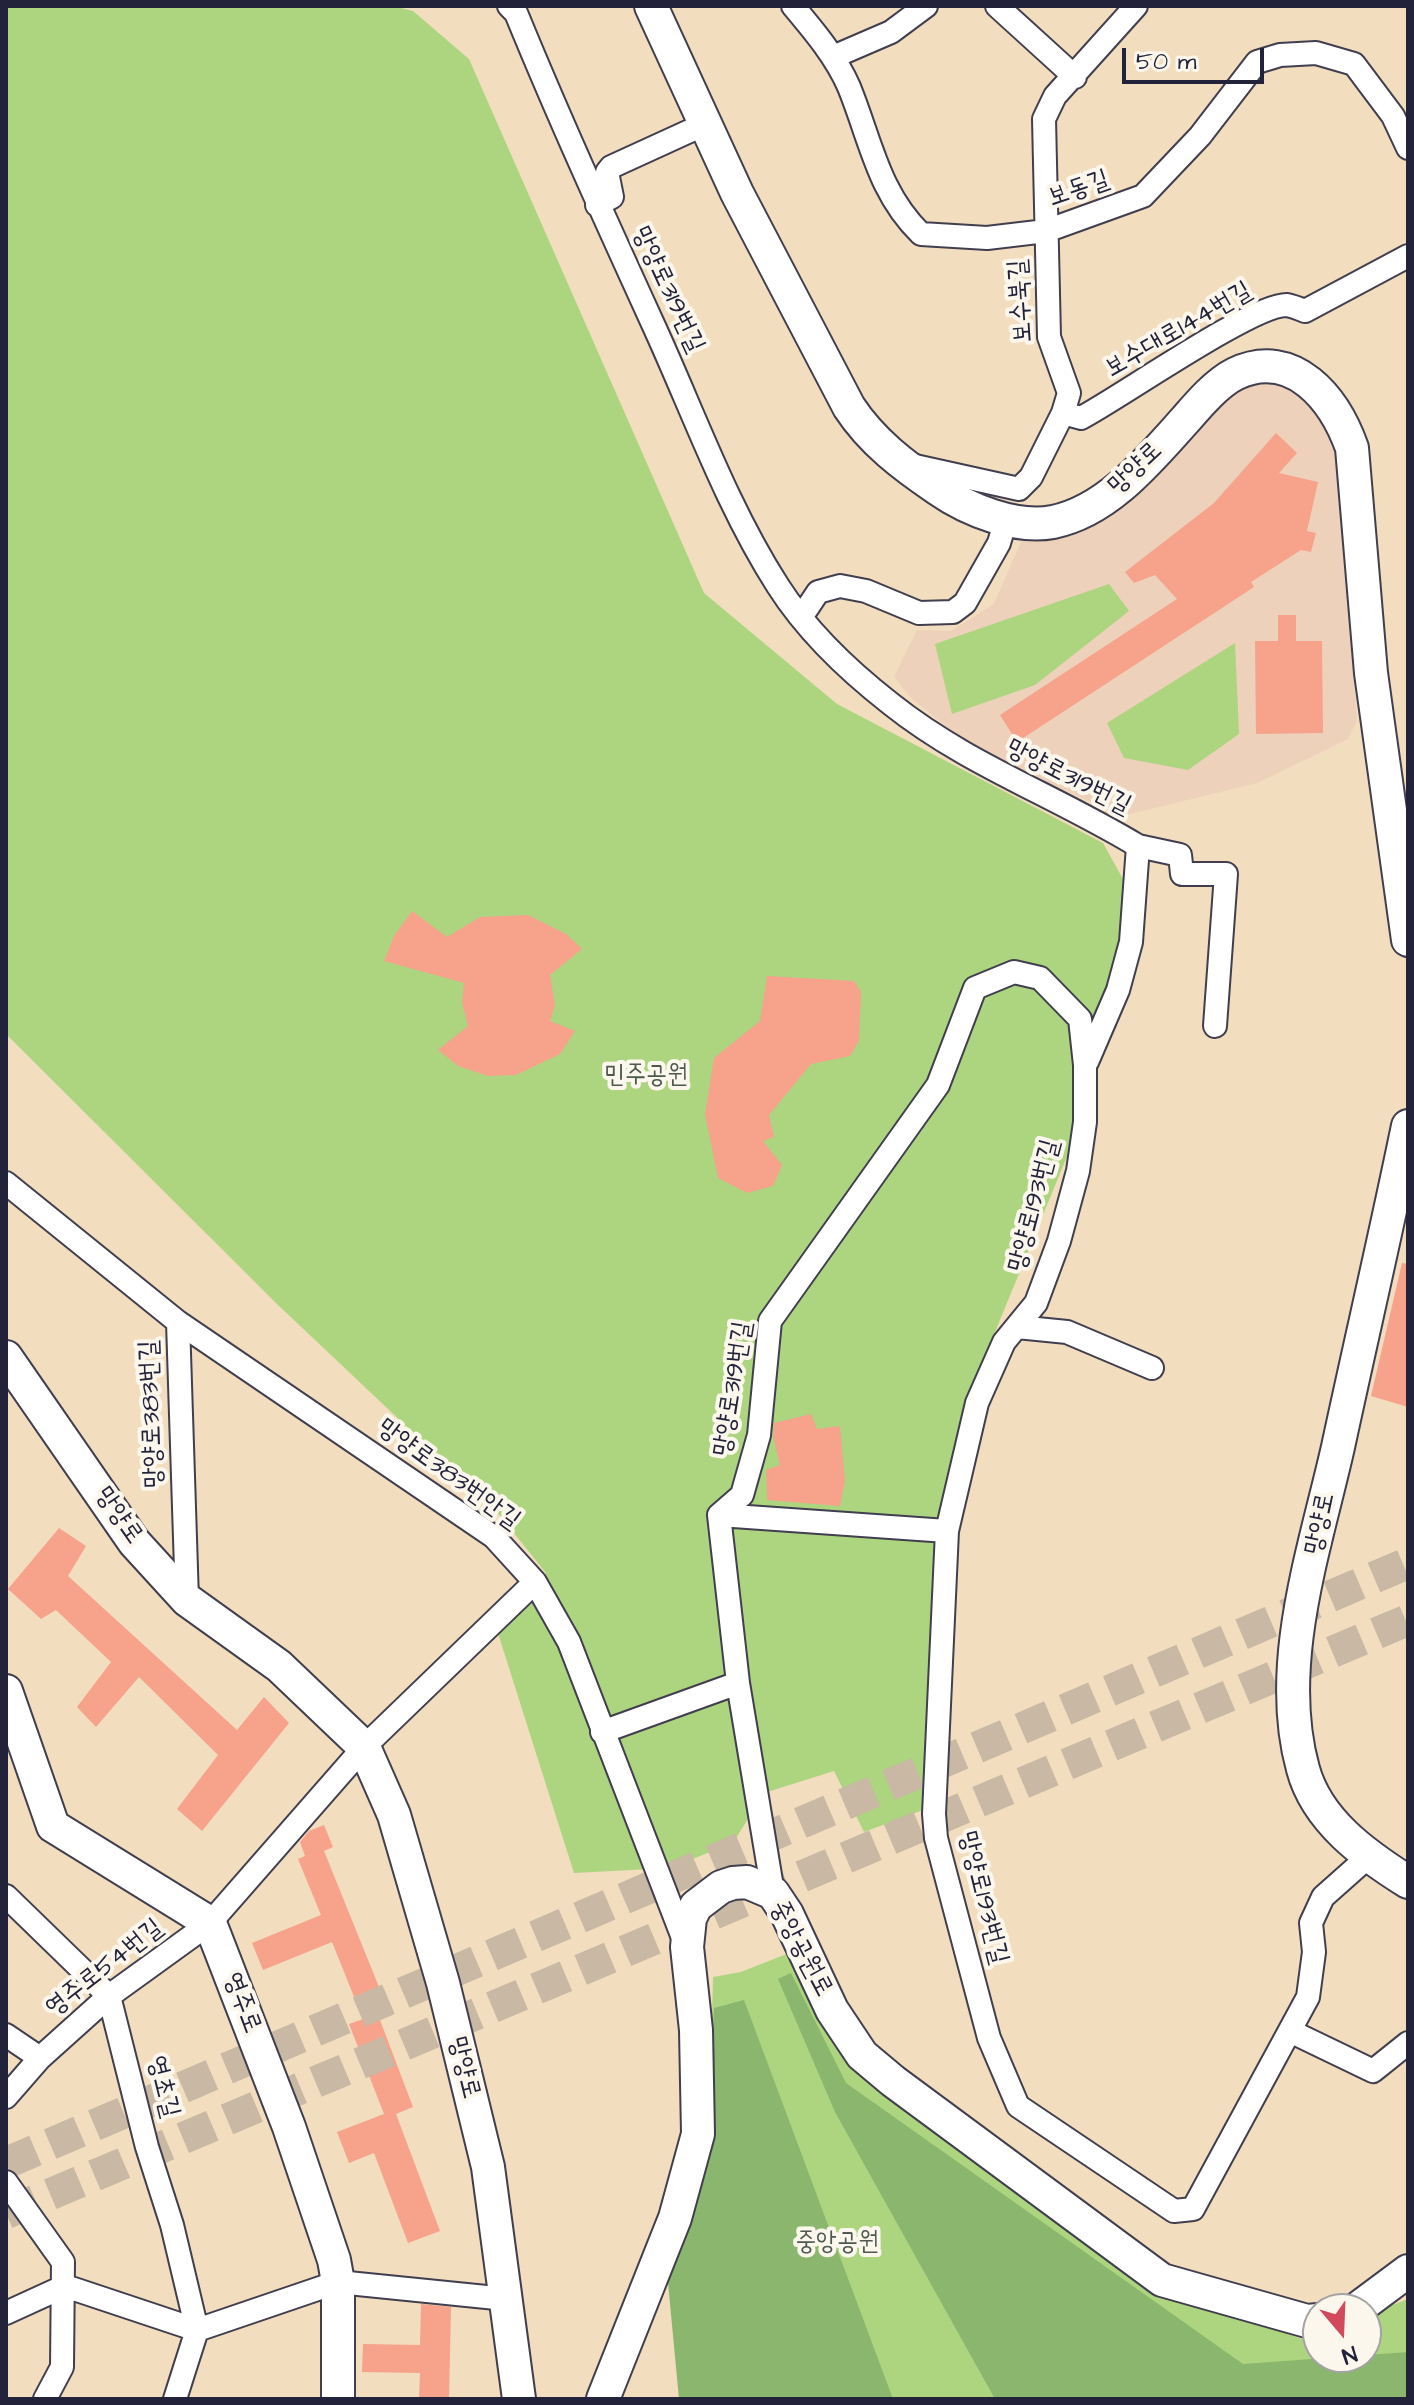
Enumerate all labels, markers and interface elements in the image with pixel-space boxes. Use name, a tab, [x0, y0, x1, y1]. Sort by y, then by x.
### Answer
scale bar	[1126, 32, 1268, 82]
text: 50 m	[1136, 45, 1196, 79]
street label: 보동길	[1044, 165, 1114, 215]
street label: 망양로319번길	[624, 222, 710, 358]
street label: 보수북길	[1004, 258, 1040, 344]
street label: 보수대로144번길	[1100, 276, 1258, 386]
street label: 망양로	[1102, 436, 1170, 502]
street label: 망양로319번길	[1000, 733, 1136, 823]
park label: 민주공원	[604, 1061, 688, 1093]
street label: 망양로193번길	[1002, 1136, 1068, 1276]
street label: 망양로319번길	[708, 1319, 760, 1459]
street label: 망양로383번길	[135, 1340, 171, 1488]
street label: 망양로383번안길	[371, 1413, 525, 1537]
street label: 망양로	[87, 1481, 149, 1551]
street label: 망양로	[1299, 1490, 1343, 1558]
street label: 망양로193번길	[950, 1828, 1014, 1968]
street label: 중앙공원로	[762, 1895, 838, 2003]
street label: 영주로54번길	[40, 1913, 170, 2025]
street label: 영주로	[215, 1968, 267, 2038]
street label: 망양로	[440, 2034, 486, 2102]
street label: 영초길	[139, 2053, 185, 2121]
park label: 중앙공원	[795, 2228, 879, 2260]
north arrow	[1302, 2293, 1382, 2373]
text: N	[1338, 2337, 1361, 2371]

